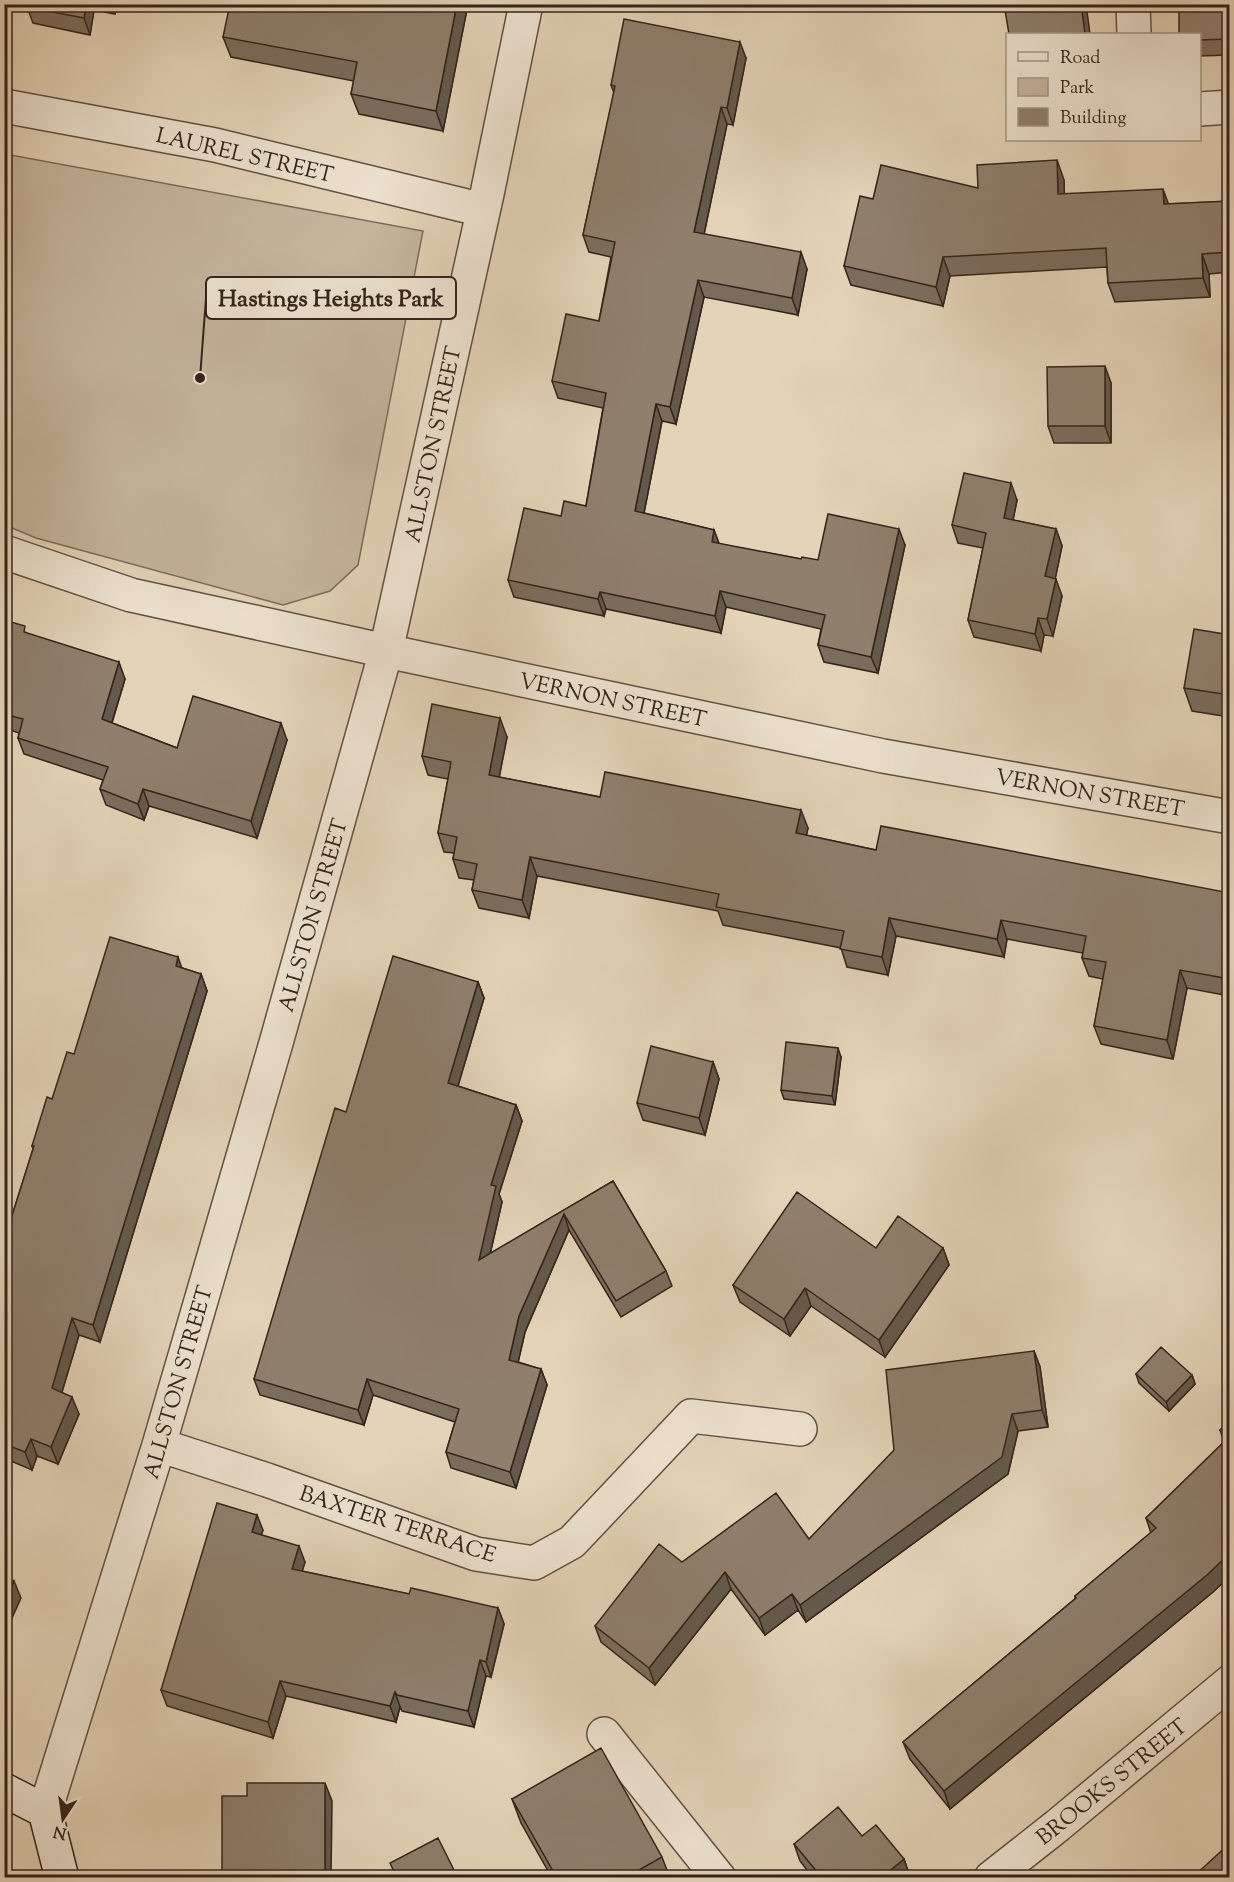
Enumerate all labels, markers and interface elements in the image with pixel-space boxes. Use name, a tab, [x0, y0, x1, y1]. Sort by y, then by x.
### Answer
legend	[1006, 33, 1201, 141]
text: Road	[1060, 46, 1100, 72]
text: Park	[1060, 76, 1095, 102]
text: Building	[1060, 106, 1126, 132]
street label: LAUREL STREET	[152, 121, 337, 193]
callout: Hastings Heights Park	[206, 277, 456, 319]
text: Hastings Heights Park	[218, 283, 445, 317]
street label: ALLSTON STREET	[398, 343, 471, 546]
street label: VERNON STREET	[515, 666, 710, 738]
street label: VERNON STREET	[992, 763, 1187, 827]
street label: ALLSTON STREET	[272, 815, 358, 1016]
street label: ALLSTON STREET	[137, 1282, 223, 1483]
street label: BAXTER TERRACE	[295, 1479, 500, 1573]
street label: BROOKS STREET	[1030, 1712, 1196, 1854]
north arrow	[33, 1789, 93, 1849]
text: N	[51, 1818, 69, 1844]

